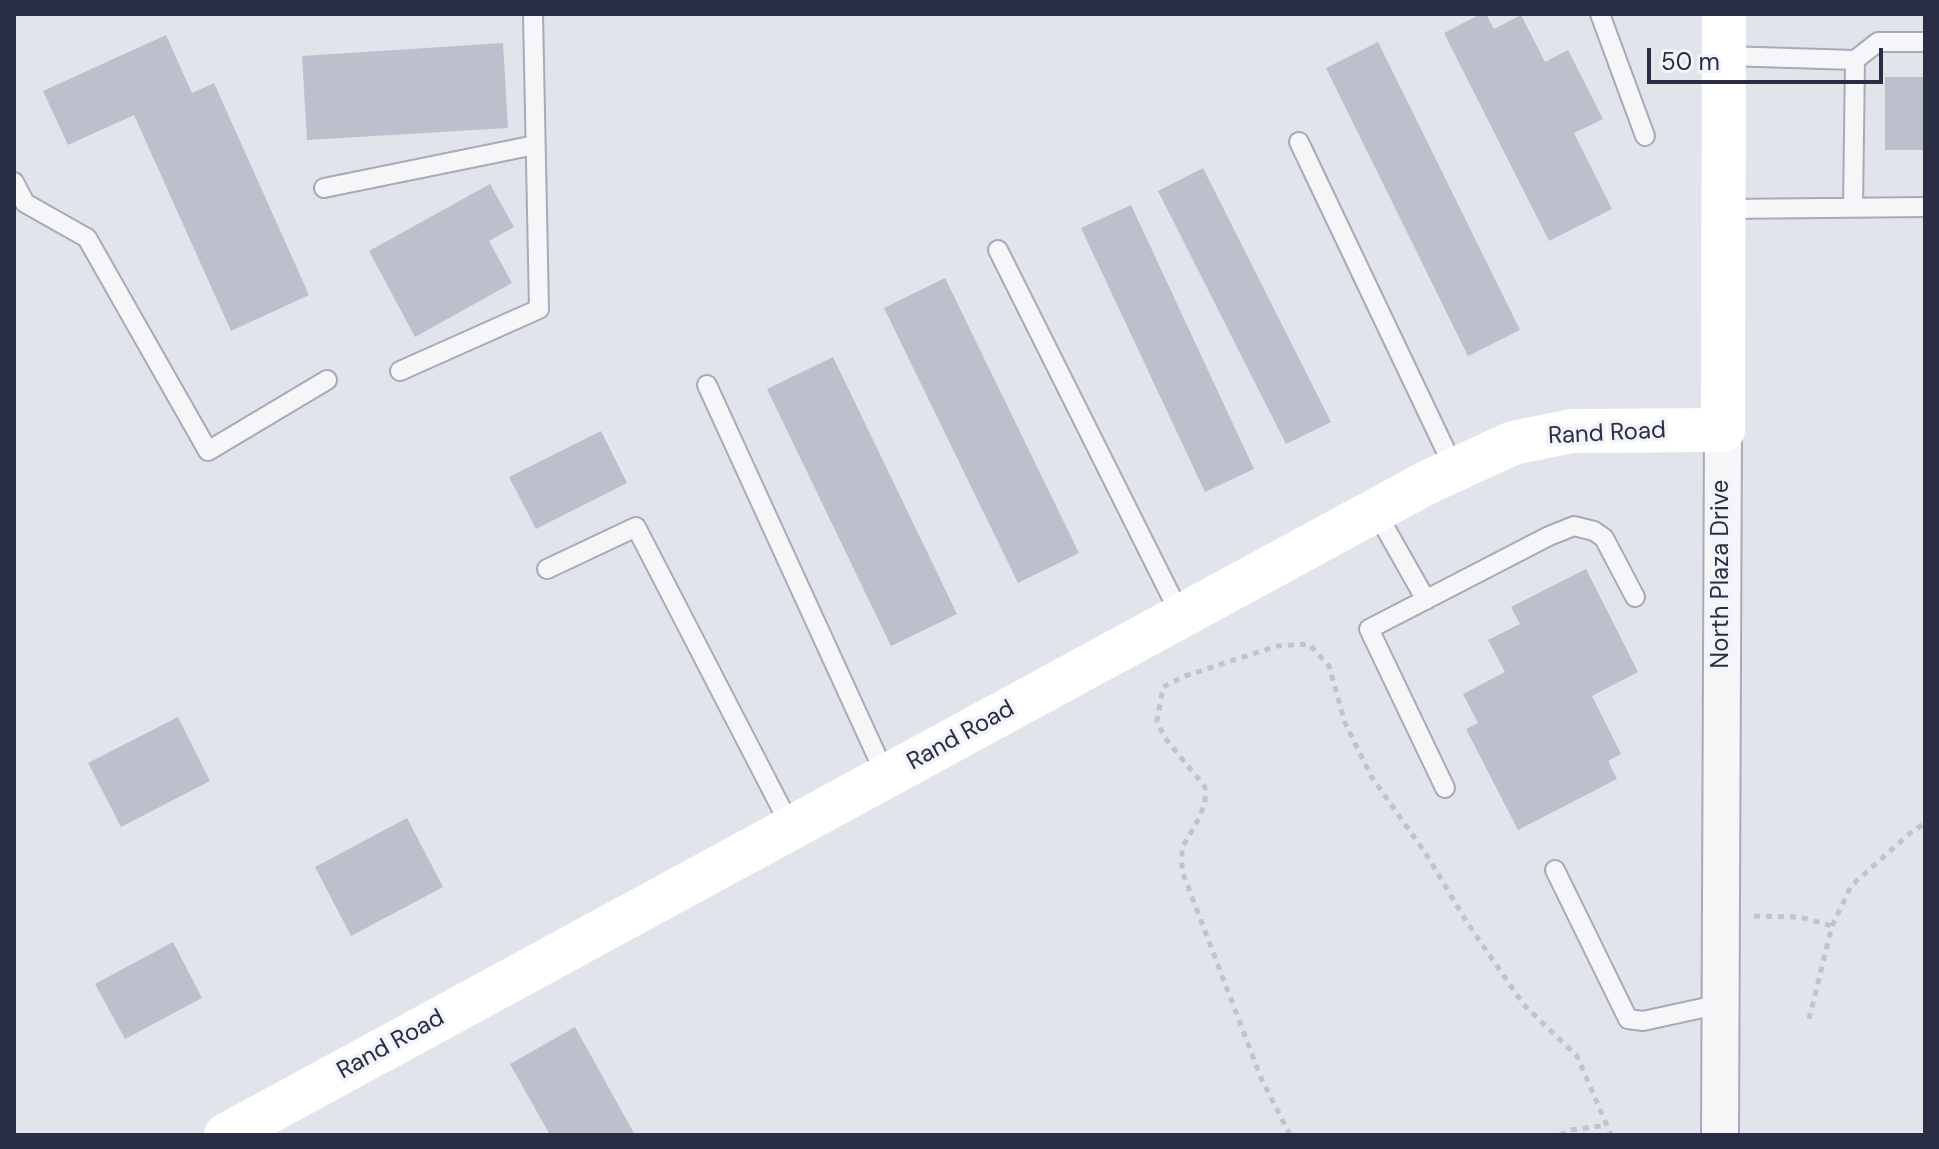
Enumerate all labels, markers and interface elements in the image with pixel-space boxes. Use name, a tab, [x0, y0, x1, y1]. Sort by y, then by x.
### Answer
scale bar	[1651, 32, 1887, 82]
text: 50 m	[1661, 46, 1720, 77]
street label: Rand Road	[1547, 417, 1667, 451]
street label: North Plaza Drive	[1708, 480, 1736, 668]
street label: Rand Road	[902, 695, 1020, 777]
street label: Rand Road	[332, 1004, 450, 1086]

